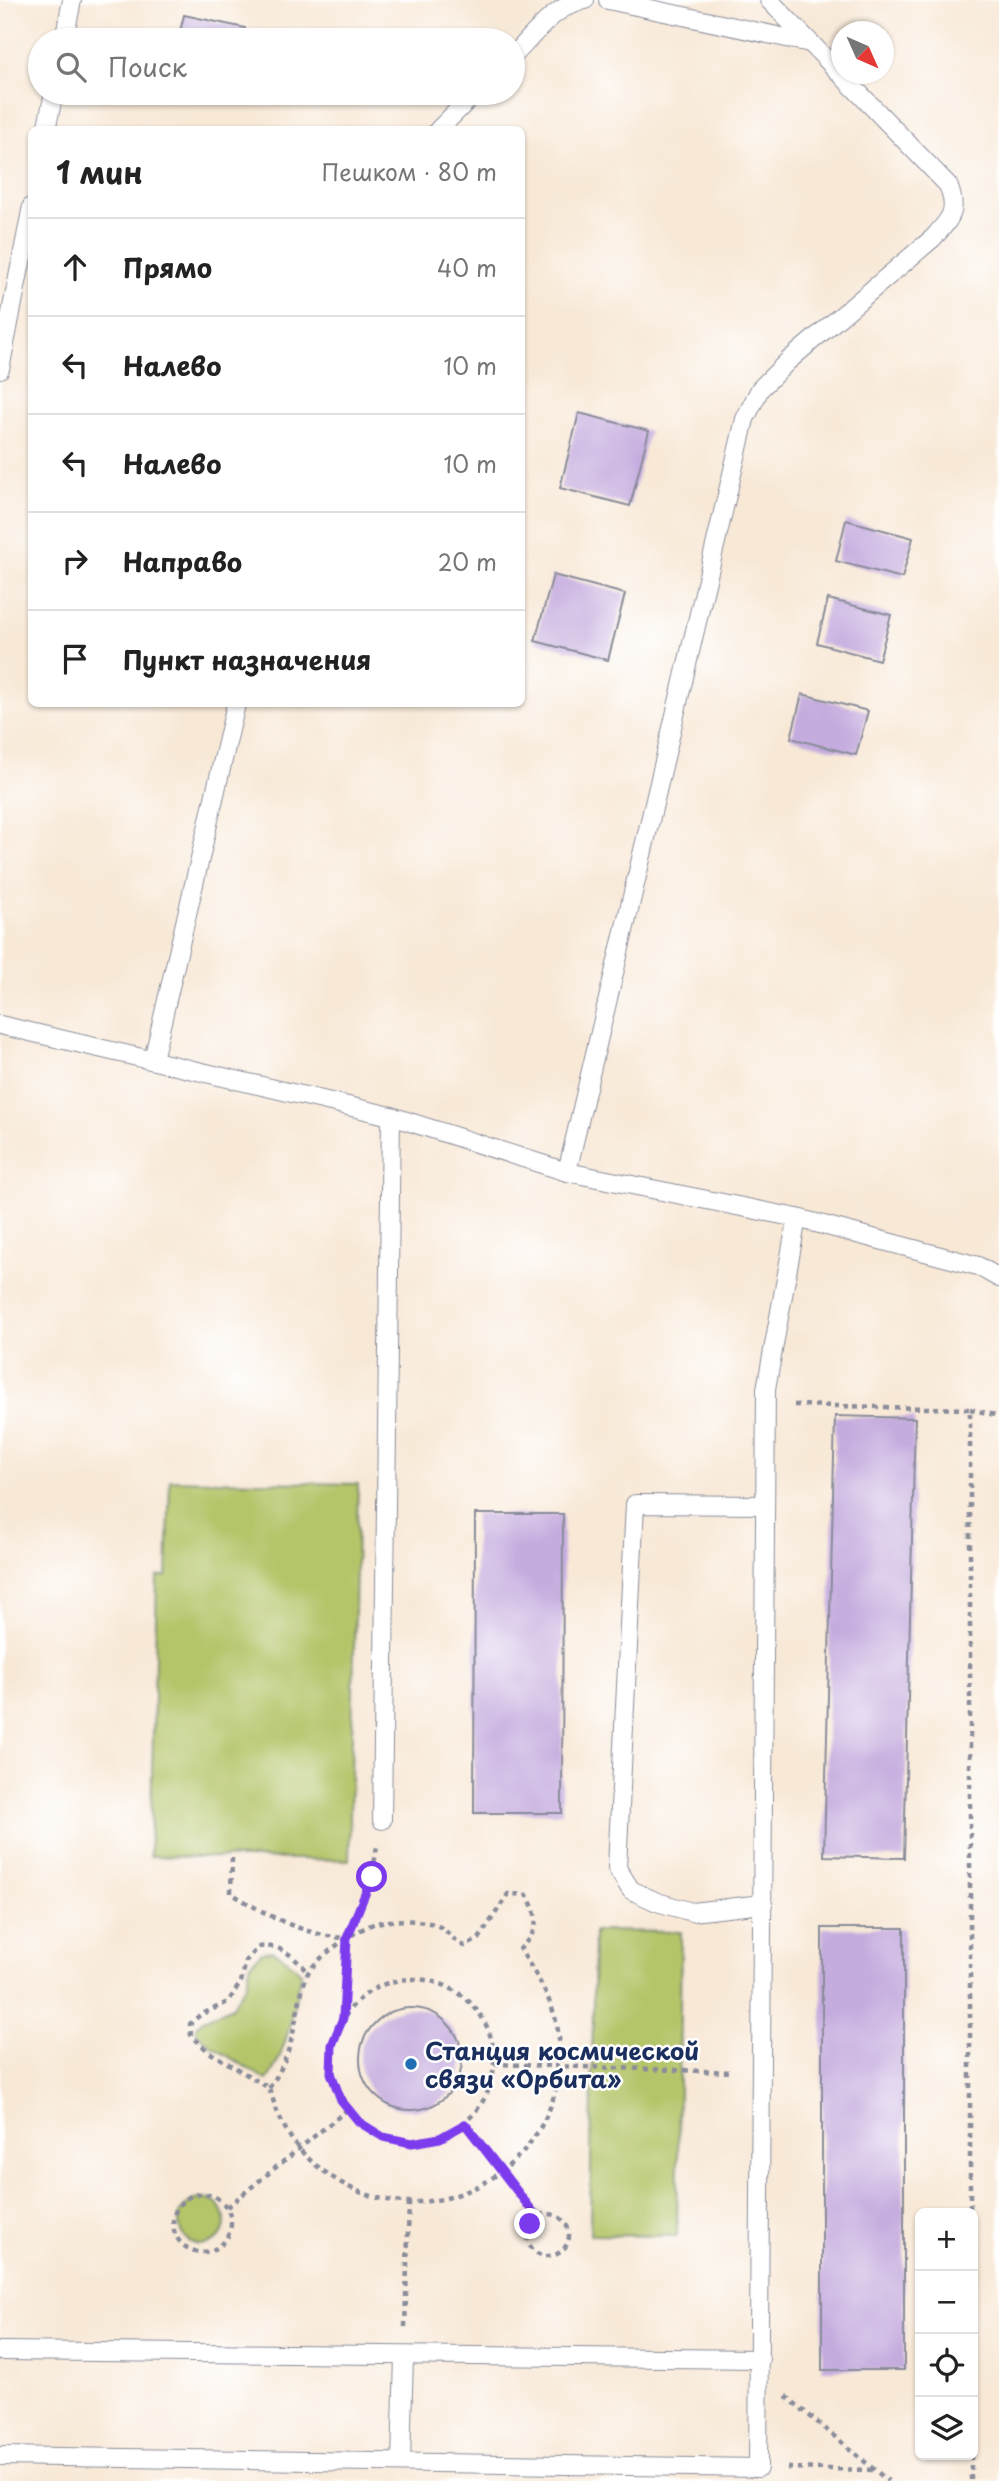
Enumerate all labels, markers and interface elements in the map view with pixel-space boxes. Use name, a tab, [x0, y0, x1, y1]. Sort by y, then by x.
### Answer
north arrow	[831, 21, 894, 84]
search box	[28, 28, 525, 105]
text: Поиск	[108, 47, 187, 86]
icon: search	[52, 48, 90, 86]
text: 1 мин	[56, 149, 143, 194]
text: Пешком · 80 m	[322, 154, 497, 189]
icon: ahead	[56, 248, 94, 286]
text: Прямо	[123, 248, 212, 287]
text: 40 m	[437, 250, 497, 285]
icon: left	[56, 346, 94, 384]
text: Налево	[123, 346, 221, 385]
text: 10 m	[443, 348, 497, 383]
icon: left	[56, 444, 94, 482]
text: Налево	[123, 444, 221, 483]
text: 10 m	[443, 446, 497, 481]
icon: right	[56, 542, 94, 580]
text: Направо	[123, 542, 242, 581]
text: 20 m	[438, 544, 497, 579]
icon: arrive	[56, 640, 94, 678]
text: Пункт назначения	[123, 640, 371, 679]
route start	[356, 1861, 387, 1892]
place label: Станция космической связи «Орбита»	[425, 2032, 699, 2096]
marker: Станция космической связи «Орбита»	[403, 2056, 419, 2072]
route end	[514, 2208, 545, 2239]
map controls	[915, 2208, 978, 2460]
button: +	[915, 2208, 978, 2271]
button: −	[915, 2271, 978, 2334]
button: locate	[915, 2334, 978, 2397]
button: layers	[915, 2397, 978, 2460]

